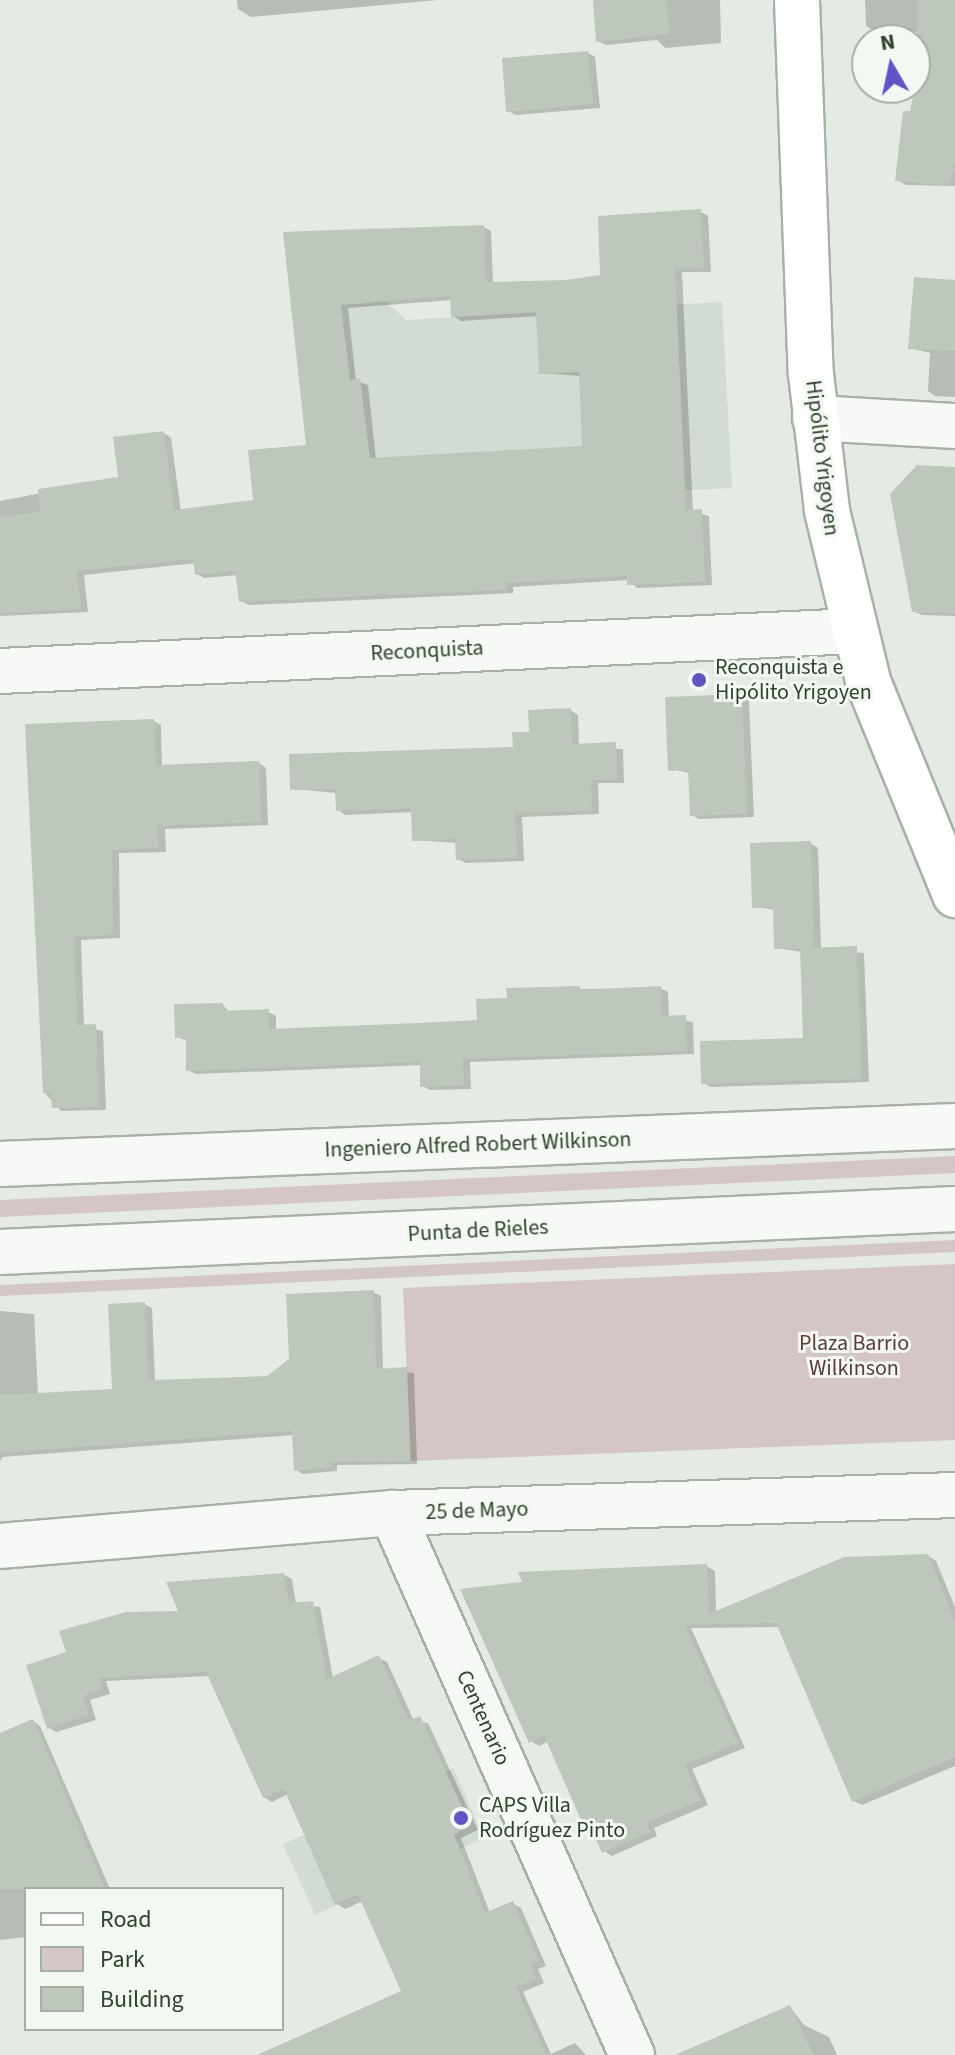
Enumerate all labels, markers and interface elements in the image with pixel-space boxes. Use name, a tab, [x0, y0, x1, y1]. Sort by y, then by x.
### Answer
north arrow	[851, 24, 931, 104]
text: N	[878, 25, 897, 59]
street label: Hipólito Yrigoyen	[799, 379, 845, 537]
street label: Reconquista	[370, 635, 484, 667]
place label: Reconquista e Hipólito Yrigoyen	[715, 654, 872, 706]
marker: Reconquista e Hipólito Yrigoyen	[690, 671, 708, 689]
street label: Ingeniero Alfred Robert Wilkinson	[324, 1126, 632, 1164]
street label: Punta de Rieles	[407, 1214, 549, 1248]
park label: Plaza Barrio Wilkinson	[799, 1330, 909, 1382]
street label: 25 de Mayo	[425, 1496, 529, 1526]
street label: Centenario	[450, 1666, 516, 1770]
place label: CAPS Villa Rodríguez Pinto	[479, 1792, 625, 1844]
marker: CAPS Villa Rodríguez Pinto	[450, 1807, 472, 1829]
legend	[24, 1887, 284, 2031]
text: Road	[100, 1902, 152, 1937]
text: Park	[100, 1942, 145, 1977]
text: Building	[100, 1982, 184, 2017]

